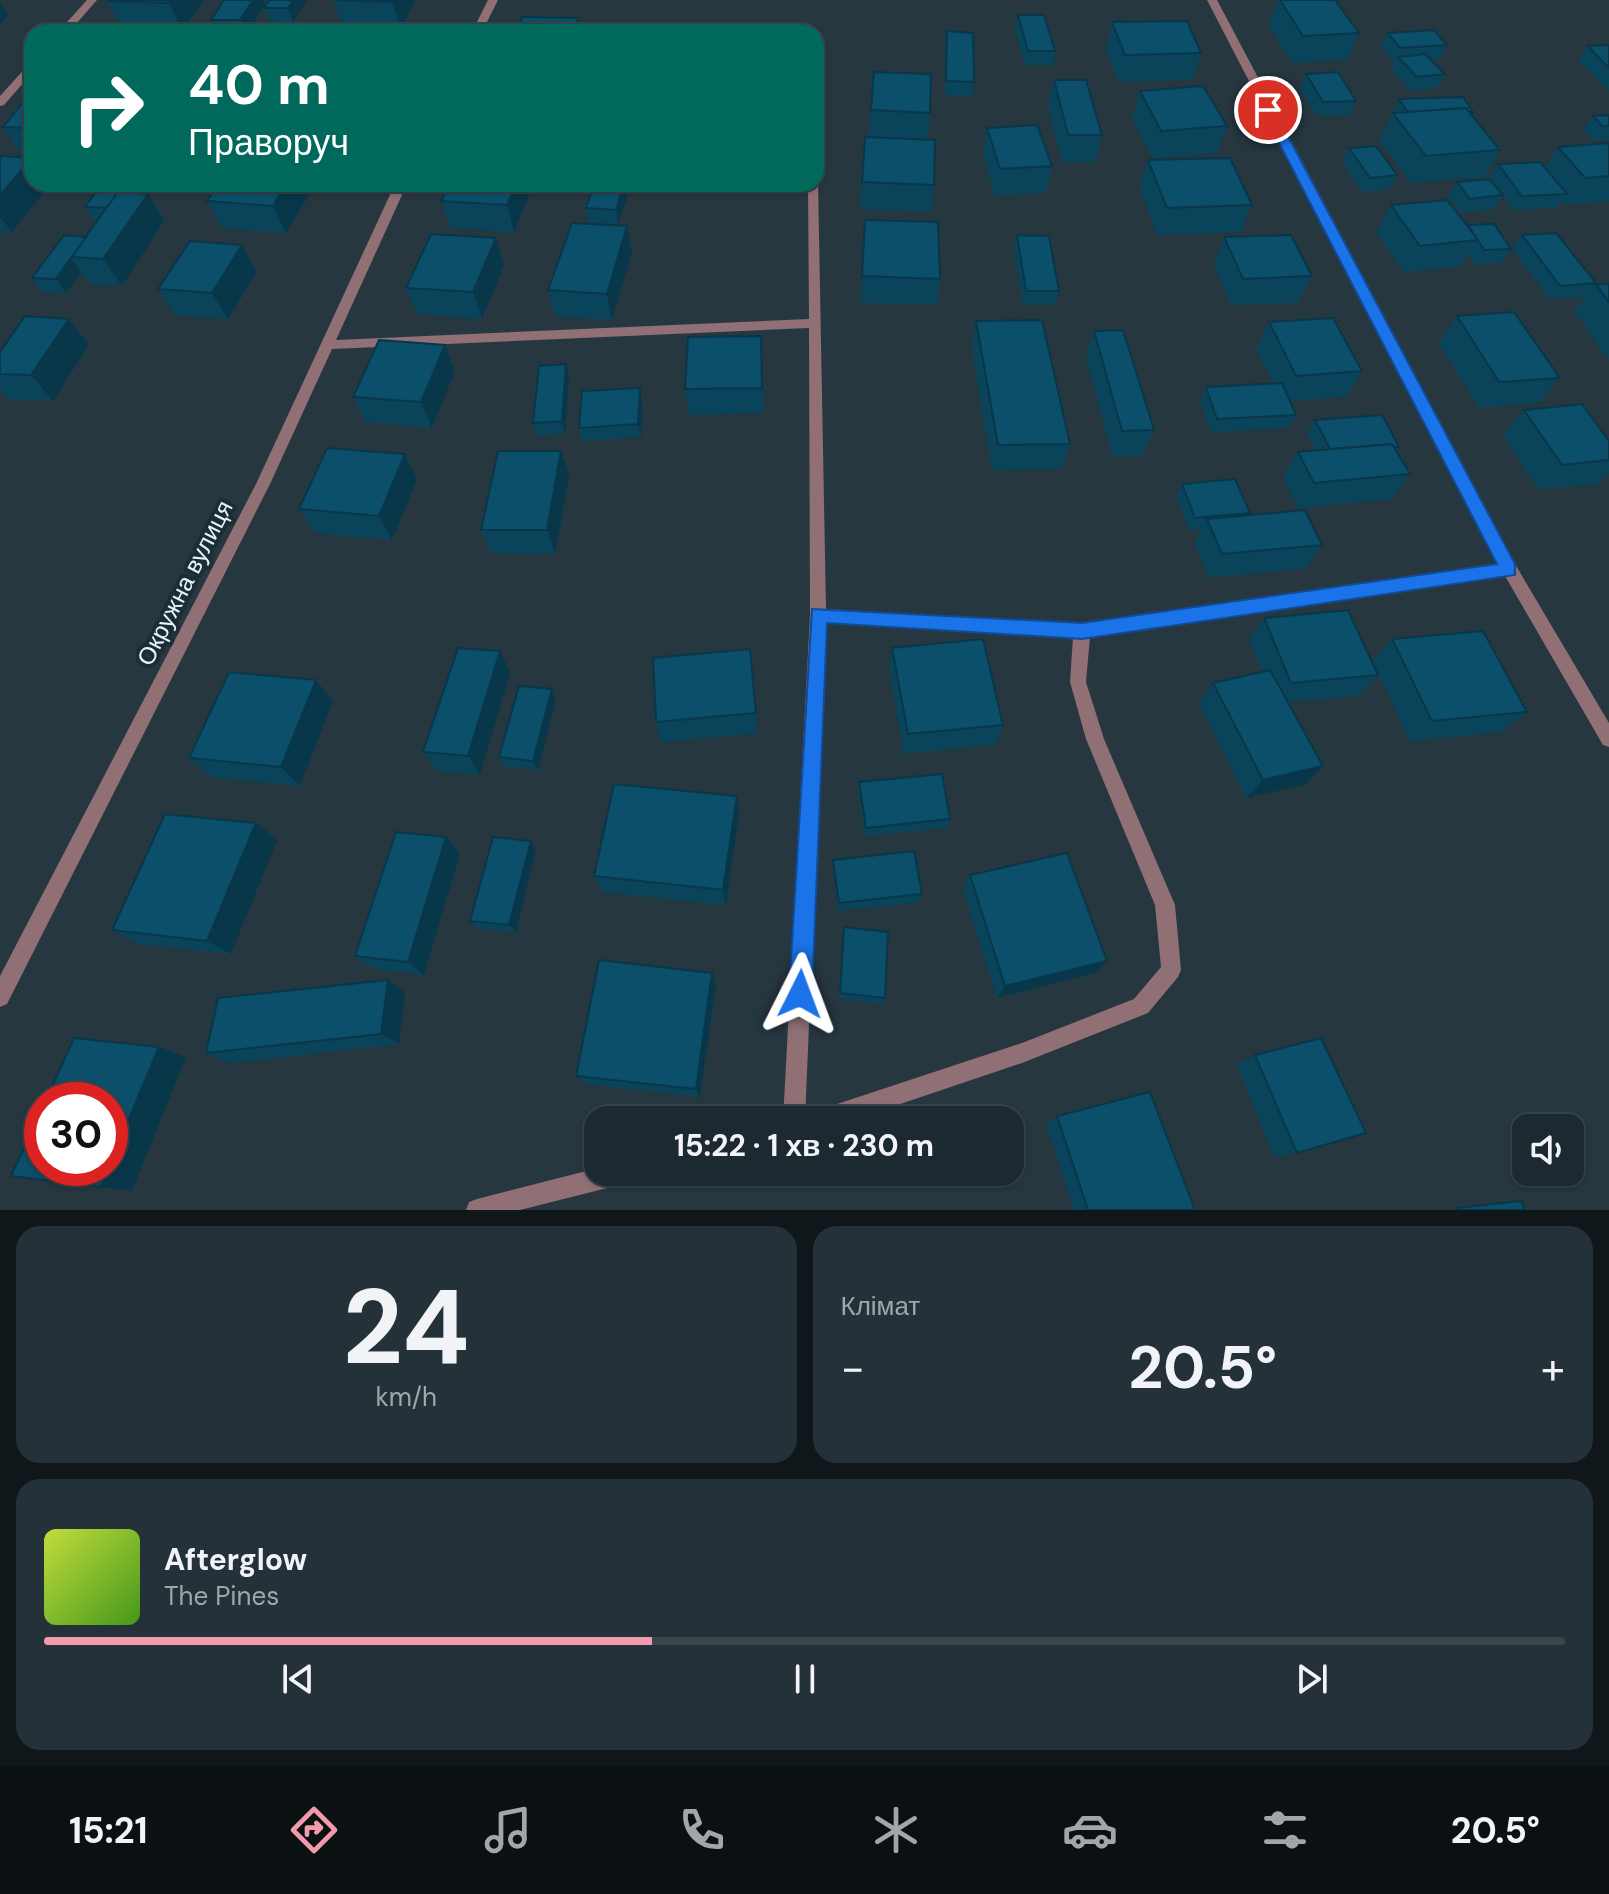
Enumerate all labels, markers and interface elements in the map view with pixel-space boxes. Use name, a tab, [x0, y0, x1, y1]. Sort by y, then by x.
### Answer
text: 40 m	[188, 48, 330, 121]
icon: right	[56, 56, 160, 160]
pin	[1234, 76, 1302, 144]
icon: arrive	[1246, 88, 1290, 132]
text: Праворуч	[188, 119, 349, 166]
street label: Окружна вулиця	[130, 495, 240, 671]
position arrow	[758, 952, 842, 1036]
speed limit sign: 30	[24, 1082, 128, 1186]
map controls	[1512, 1114, 1584, 1186]
button: sound	[1512, 1114, 1584, 1186]
text: 15:22 · 1 хв · 230 m	[674, 1126, 934, 1165]
text: 24	[343, 1260, 470, 1395]
text: Клімат	[841, 1289, 920, 1323]
text: 20.5°	[1129, 1328, 1277, 1407]
text: −	[841, 1339, 865, 1397]
text: +	[1541, 1339, 1565, 1397]
text: km/h	[376, 1380, 437, 1414]
text: Afterglow	[164, 1540, 307, 1579]
text: The Pines	[164, 1579, 279, 1613]
icon: previous	[276, 1657, 320, 1701]
icon: pause	[783, 1657, 827, 1701]
icon: next	[1290, 1657, 1334, 1701]
icon: directions	[286, 1802, 342, 1858]
icon: music	[480, 1802, 536, 1858]
icon: phone	[674, 1802, 730, 1858]
icon: climate	[868, 1802, 924, 1858]
icon: car	[1062, 1802, 1118, 1858]
icon: filters	[1257, 1802, 1313, 1858]
text: 15:21	[69, 1807, 148, 1854]
text: 20.5°	[1451, 1807, 1540, 1854]

